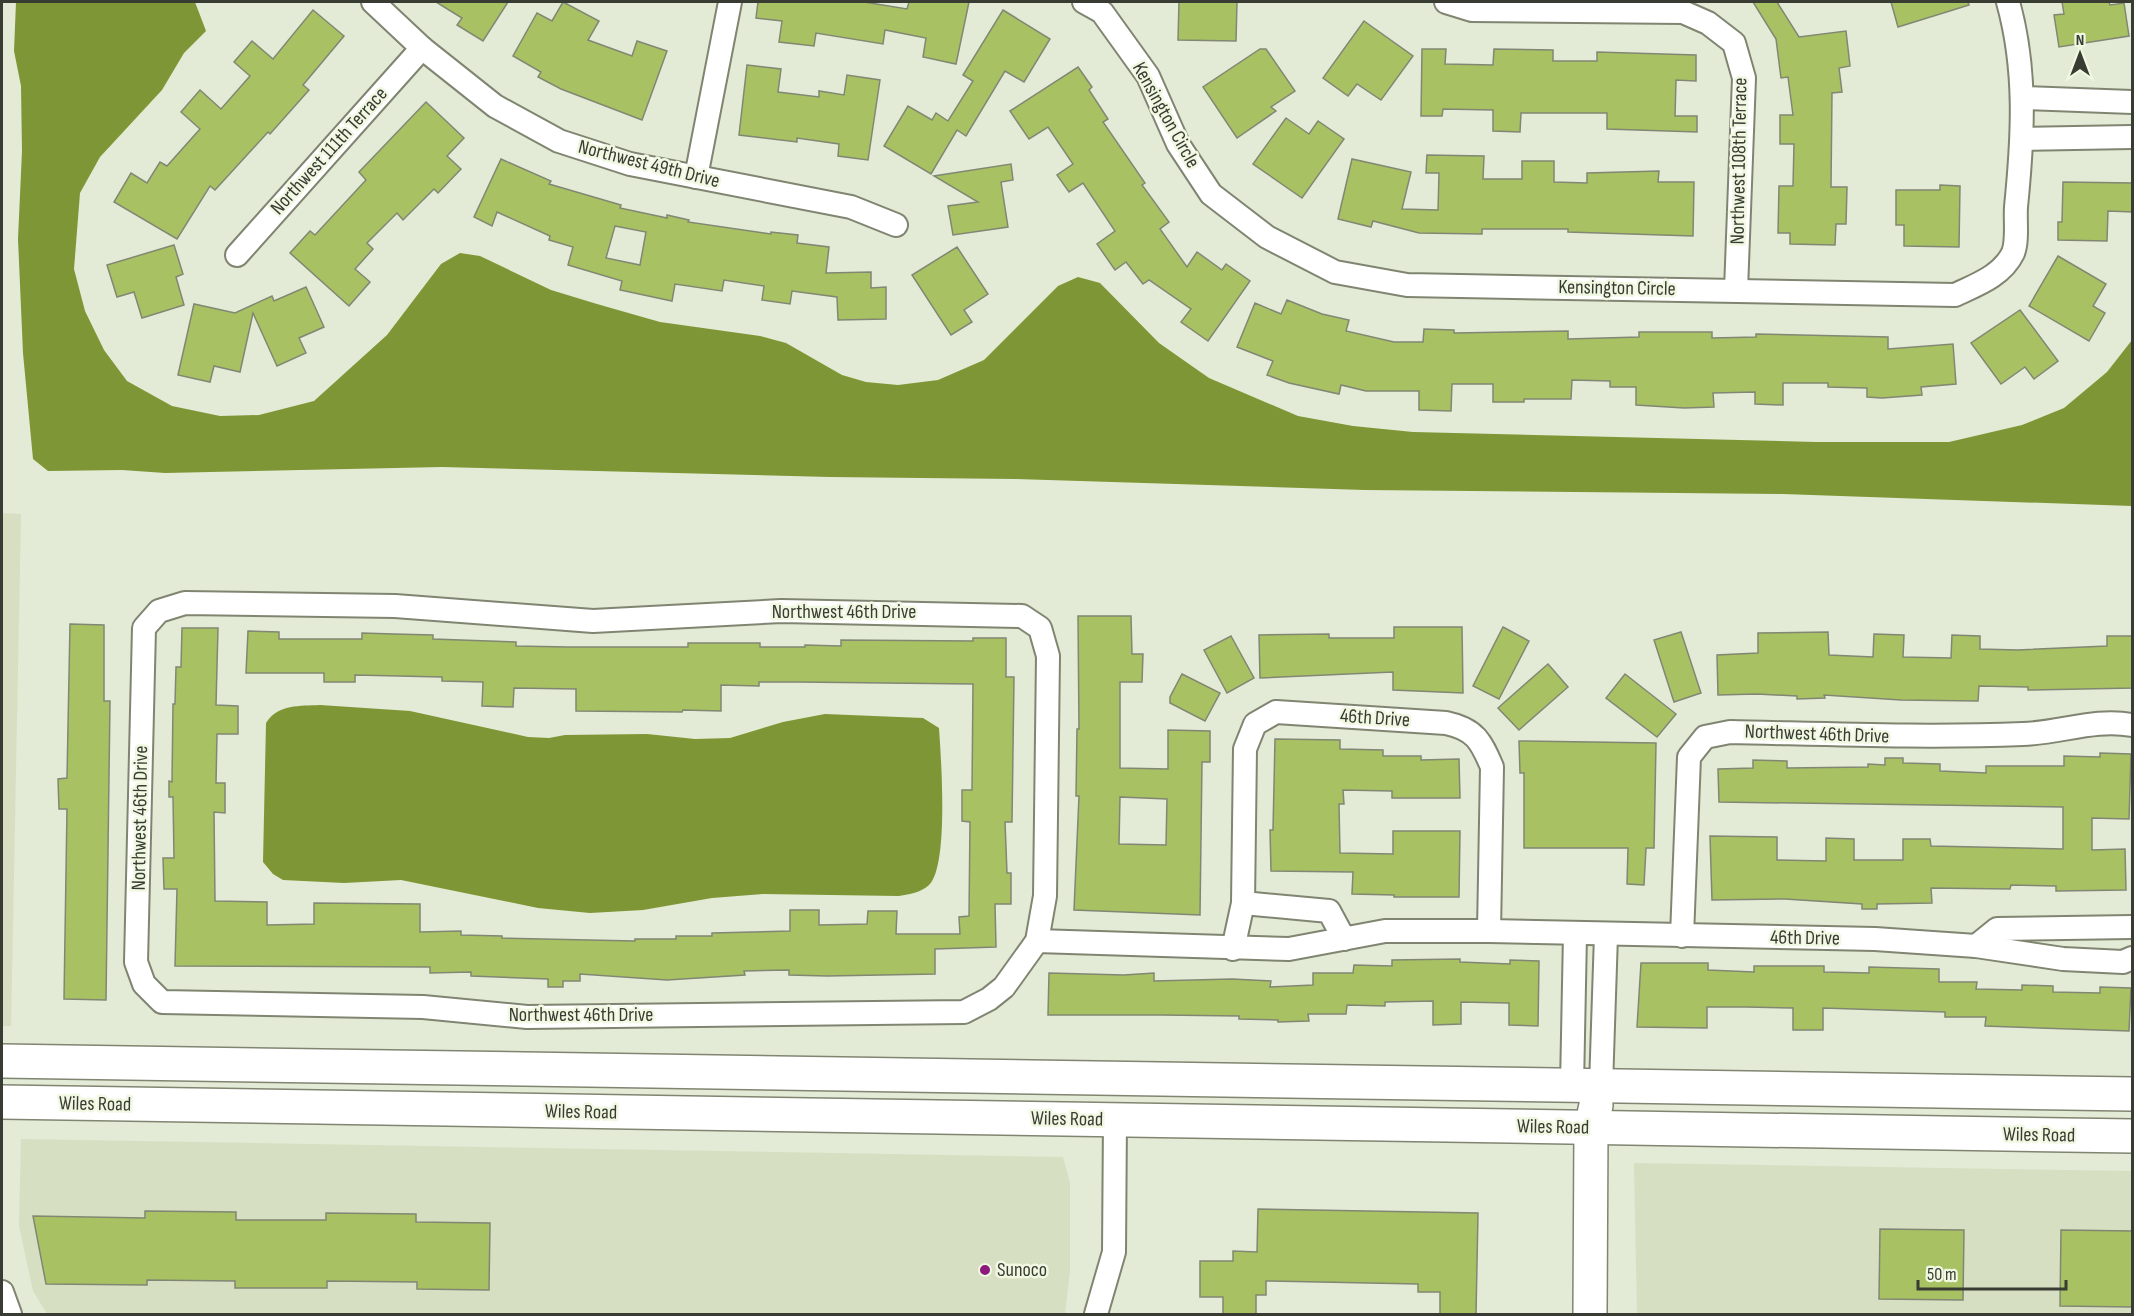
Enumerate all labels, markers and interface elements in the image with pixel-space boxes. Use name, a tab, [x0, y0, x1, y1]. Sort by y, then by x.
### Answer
north arrow	[2050, 24, 2110, 84]
text: N	[2076, 31, 2084, 50]
street label: Kensington Circle	[1127, 58, 1205, 172]
street label: Northwest 108th Terrace	[1726, 77, 1752, 245]
street label: Northwest 111th Terrace	[266, 82, 392, 220]
street label: Northwest 49th Drive	[576, 135, 722, 193]
street label: Kensington Circle	[1558, 275, 1676, 301]
street label: Northwest 46th Drive	[772, 600, 916, 624]
street label: 46th Drive	[1339, 704, 1411, 732]
street label: Northwest 46th Drive	[1744, 719, 1890, 749]
street label: Northwest 46th Drive	[127, 745, 153, 891]
street label: 46th Drive	[1770, 925, 1840, 951]
street label: Northwest 46th Drive	[509, 1003, 653, 1027]
street label: Wiles Road	[59, 1091, 131, 1117]
street label: Wiles Road	[545, 1099, 617, 1125]
street label: Wiles Road	[1031, 1106, 1103, 1132]
street label: Wiles Road	[1517, 1114, 1589, 1140]
street label: Wiles Road	[2003, 1122, 2075, 1148]
scale bar	[1918, 1253, 2066, 1291]
place label: Sunoco	[997, 1258, 1047, 1282]
marker: Sunoco	[978, 1263, 992, 1277]
text: 50 m	[1927, 1264, 1957, 1285]

